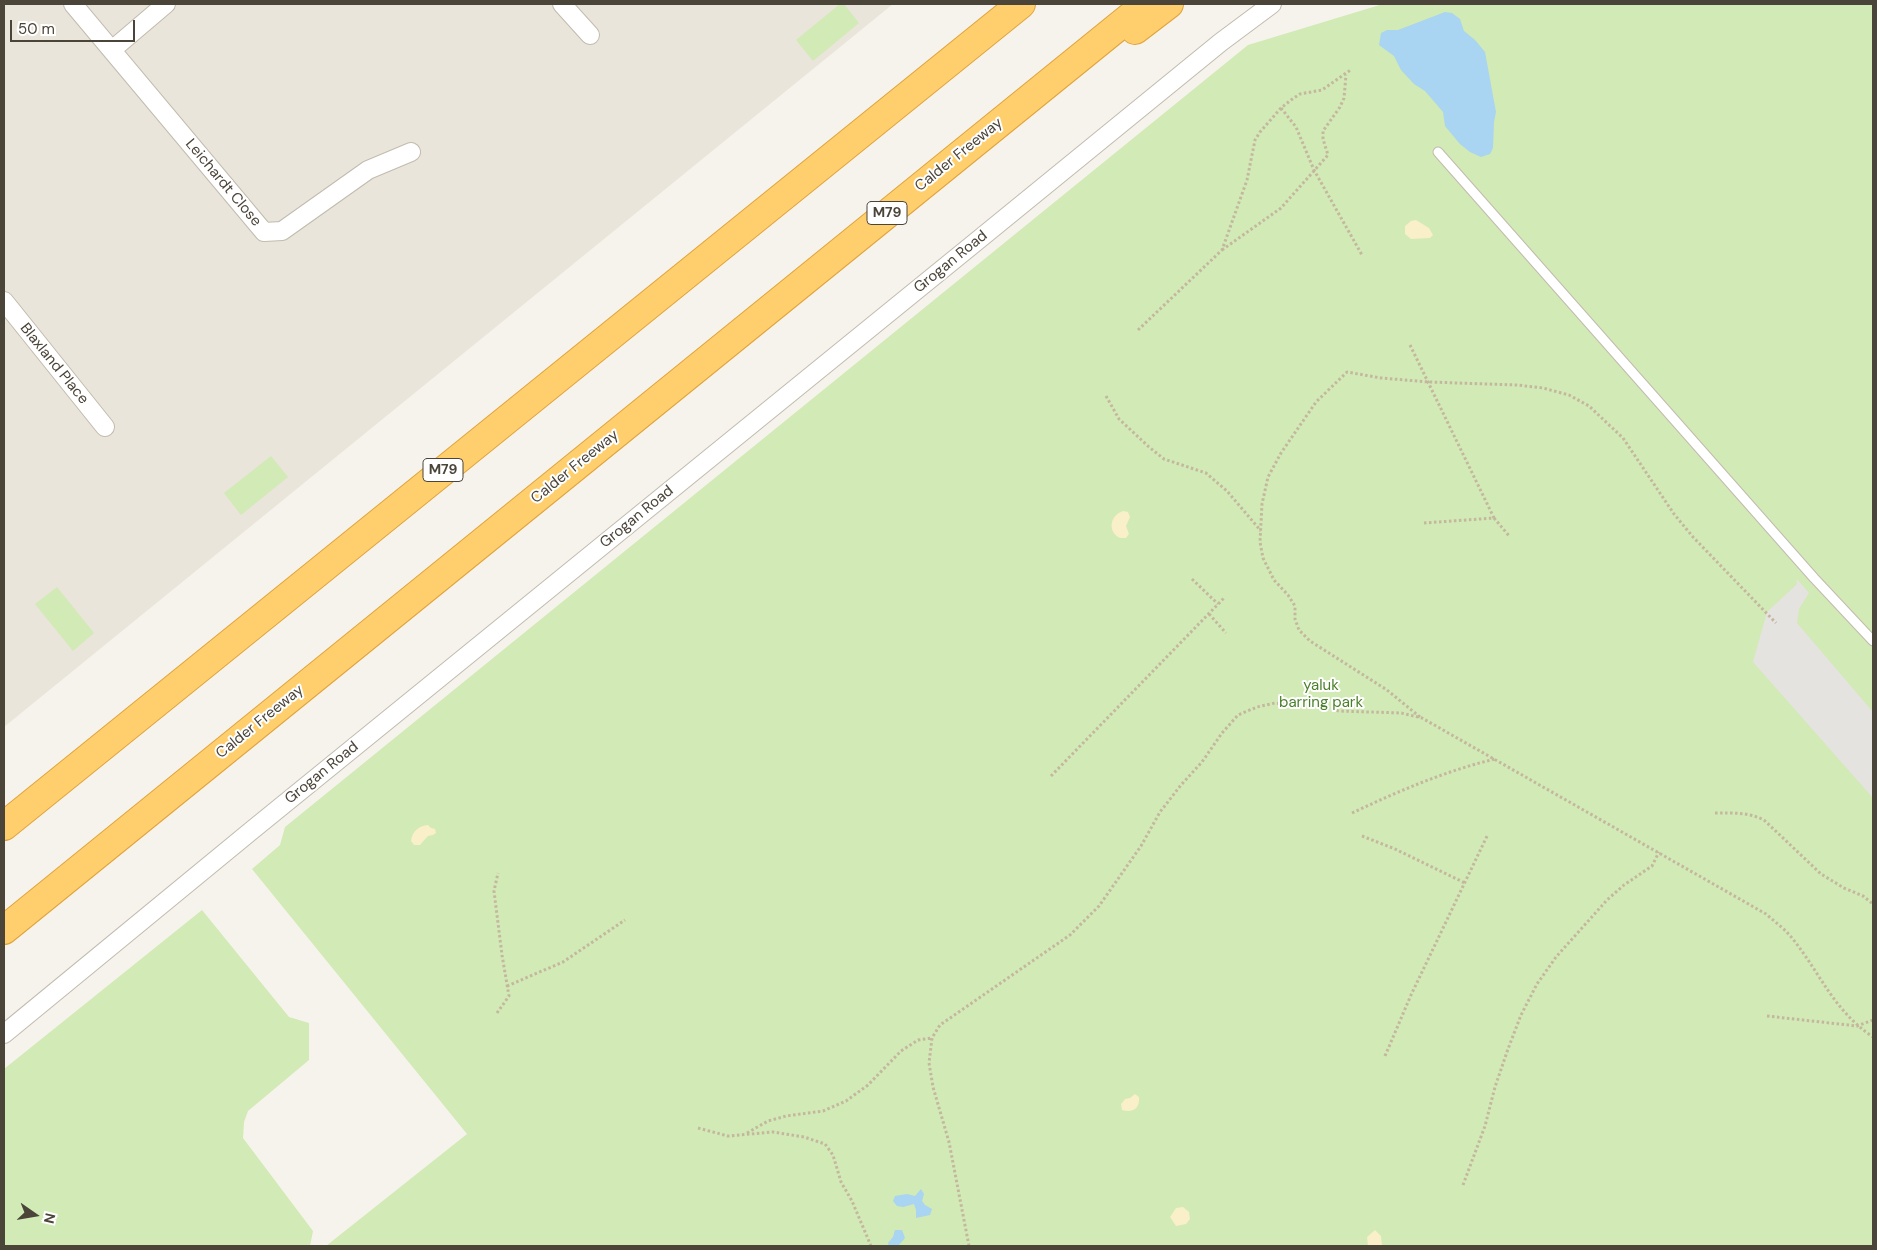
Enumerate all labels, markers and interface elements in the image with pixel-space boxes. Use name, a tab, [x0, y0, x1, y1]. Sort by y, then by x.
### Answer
scale bar	[12, 10, 138, 42]
text: 50 m	[18, 19, 55, 39]
street label: Calder Freeway	[912, 114, 1006, 196]
street label: Leichardt Close	[181, 136, 265, 230]
road number: M79	[867, 202, 907, 224]
street label: Grogan Road	[911, 227, 991, 297]
street label: Blaxland Place	[16, 320, 92, 408]
street label: Calder Freeway	[528, 426, 622, 508]
road number: M79	[423, 458, 463, 482]
street label: Grogan Road	[597, 482, 677, 552]
park label: yaluk barring park	[1279, 677, 1363, 712]
street label: Calder Freeway	[213, 681, 307, 763]
street label: Grogan Road	[282, 738, 362, 808]
north arrow	[10, 1190, 60, 1240]
text: N	[40, 1211, 60, 1225]

